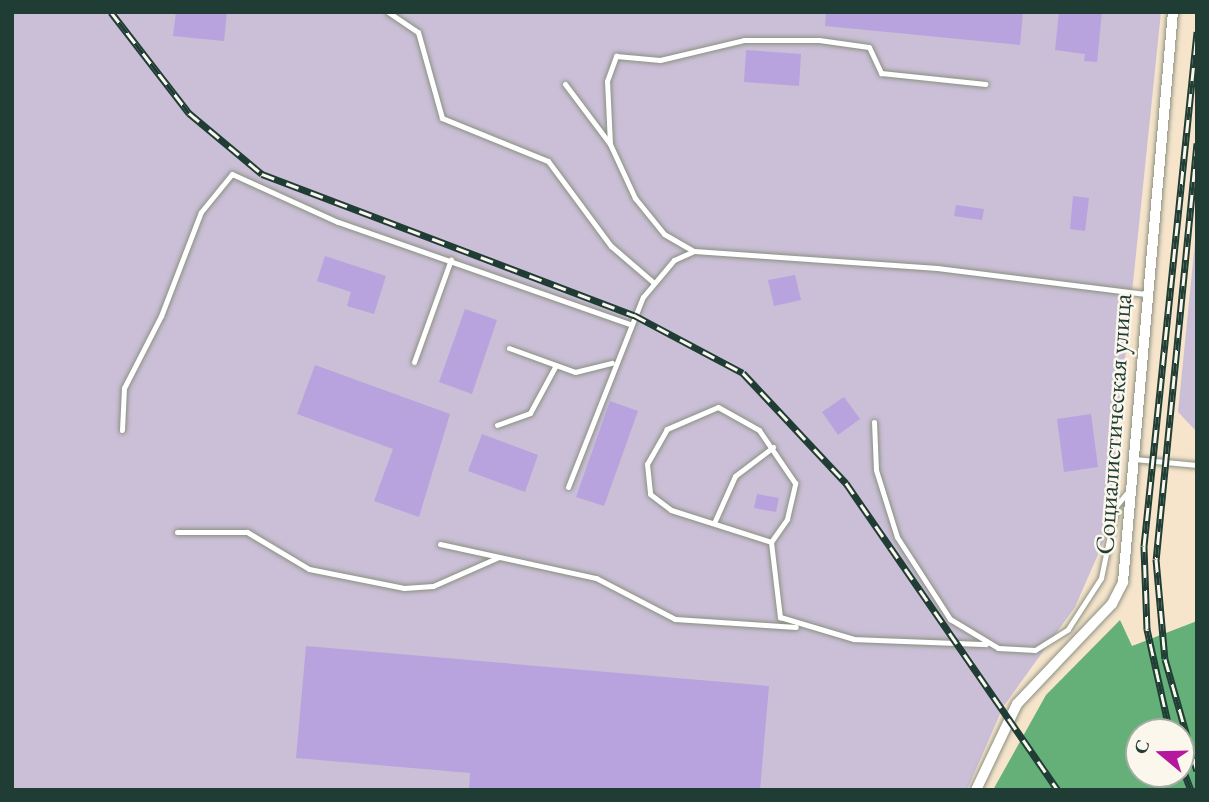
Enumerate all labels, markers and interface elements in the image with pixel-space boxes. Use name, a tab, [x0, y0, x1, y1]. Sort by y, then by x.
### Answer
street label: Социалистическая улица	[1089, 292, 1139, 556]
north arrow	[1125, 718, 1195, 788]
text: С	[1128, 736, 1156, 757]

